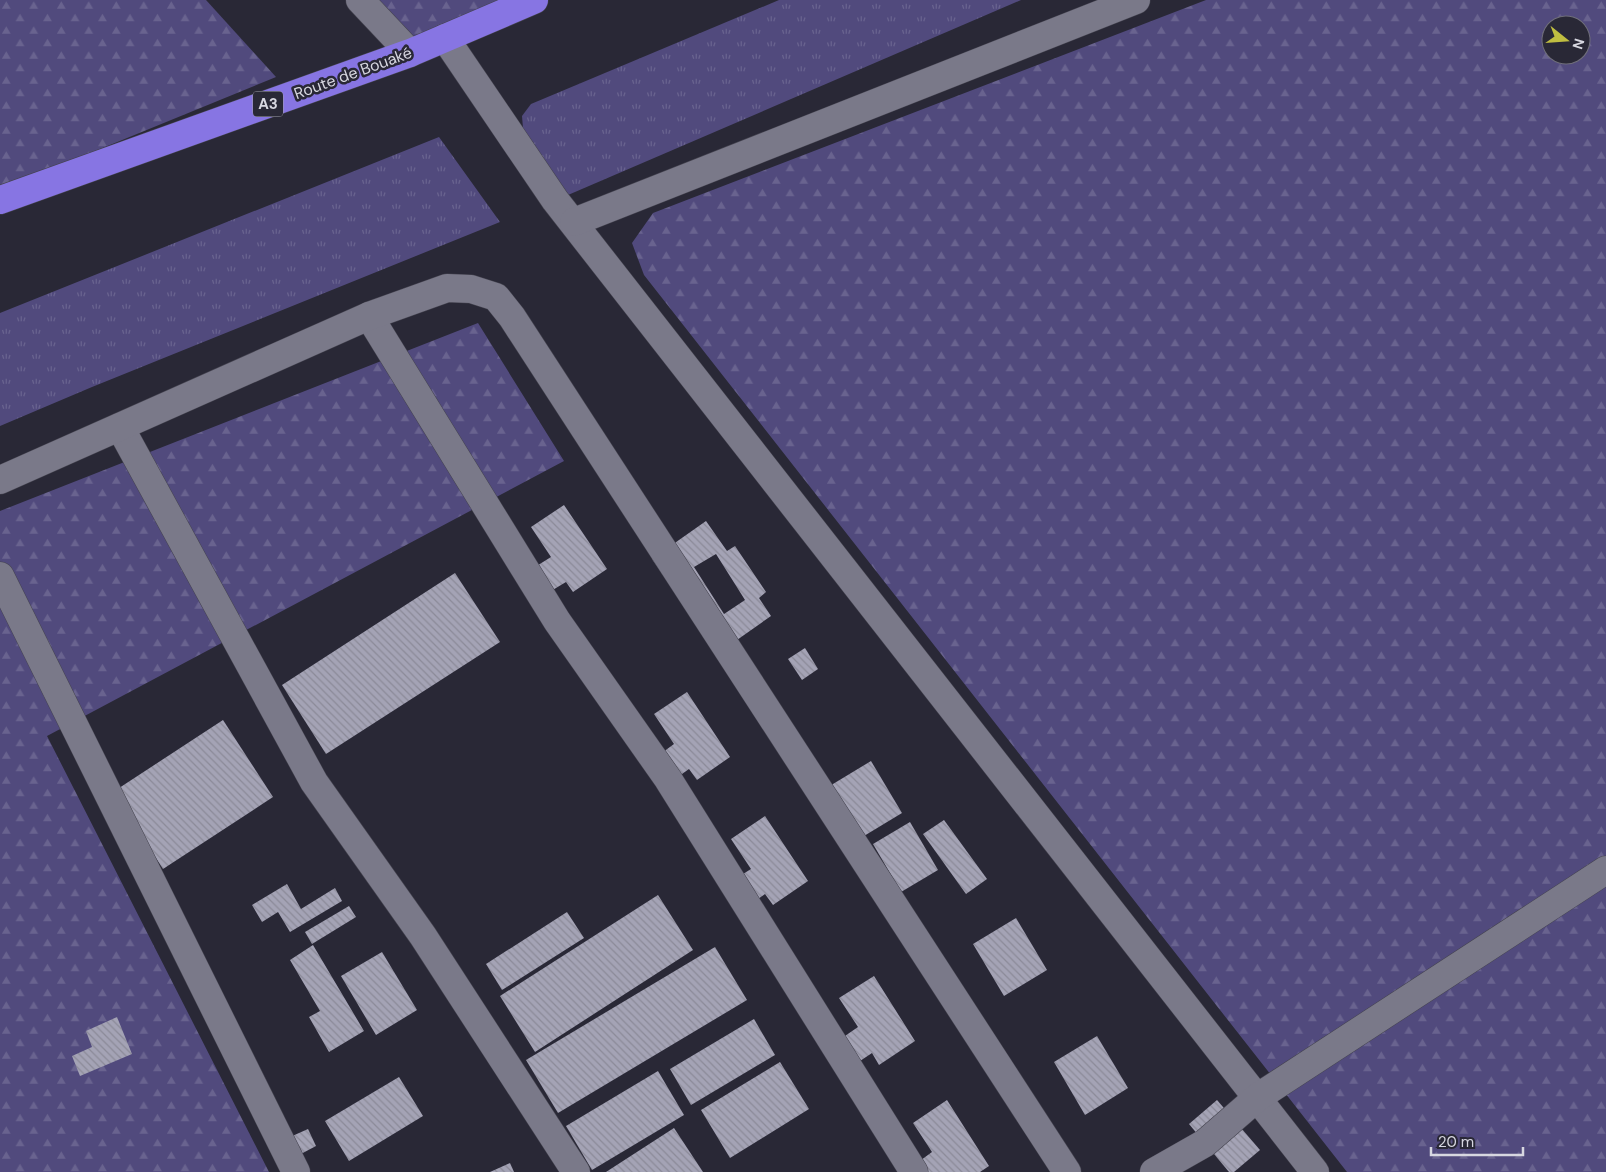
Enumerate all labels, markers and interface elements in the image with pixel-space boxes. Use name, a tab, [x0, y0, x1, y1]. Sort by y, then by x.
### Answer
north arrow	[1541, 15, 1591, 65]
text: N	[1568, 36, 1589, 51]
street label: Route de Bouaké	[291, 42, 415, 104]
road number: A3	[253, 92, 283, 116]
scale bar	[1431, 1124, 1524, 1156]
text: 20 m	[1438, 1132, 1474, 1152]

